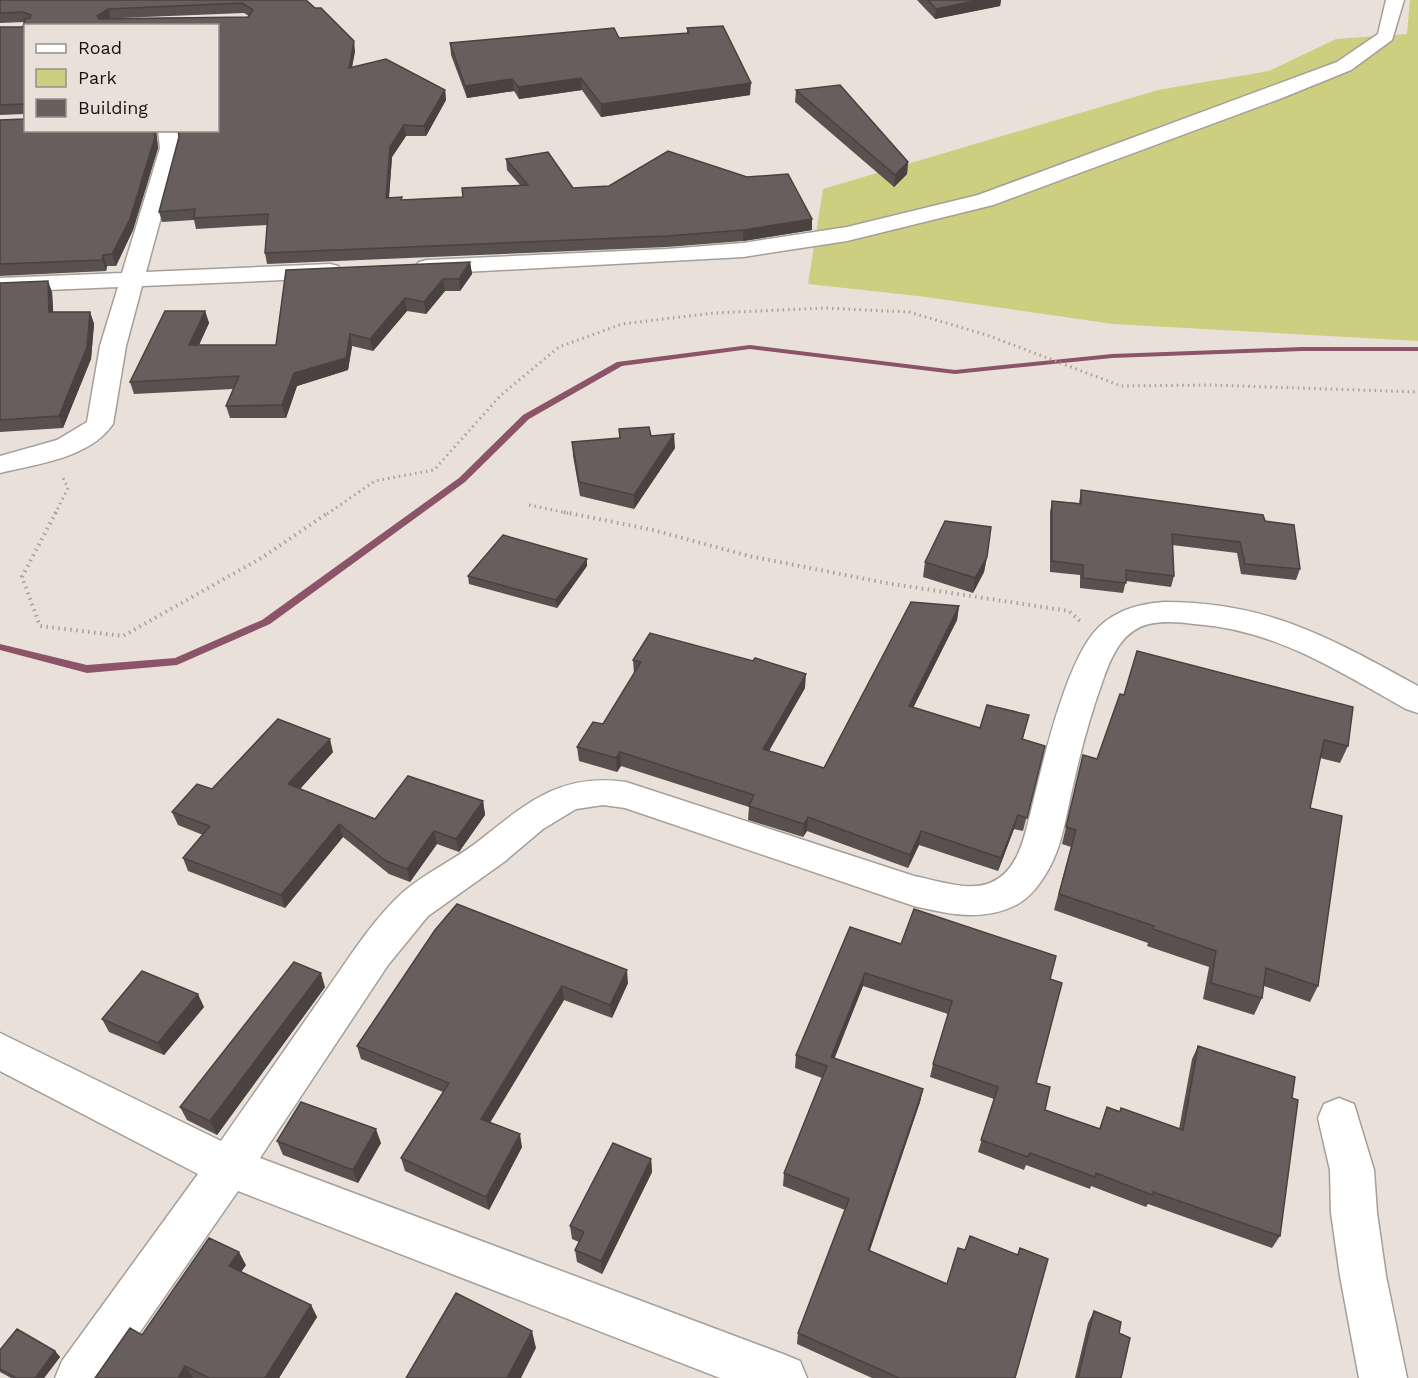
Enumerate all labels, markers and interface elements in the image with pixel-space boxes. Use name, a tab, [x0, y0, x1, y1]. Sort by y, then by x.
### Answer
legend	[24, 24, 219, 132]
text: Road	[78, 37, 122, 58]
text: Park	[78, 67, 117, 88]
text: Building	[78, 97, 148, 118]

